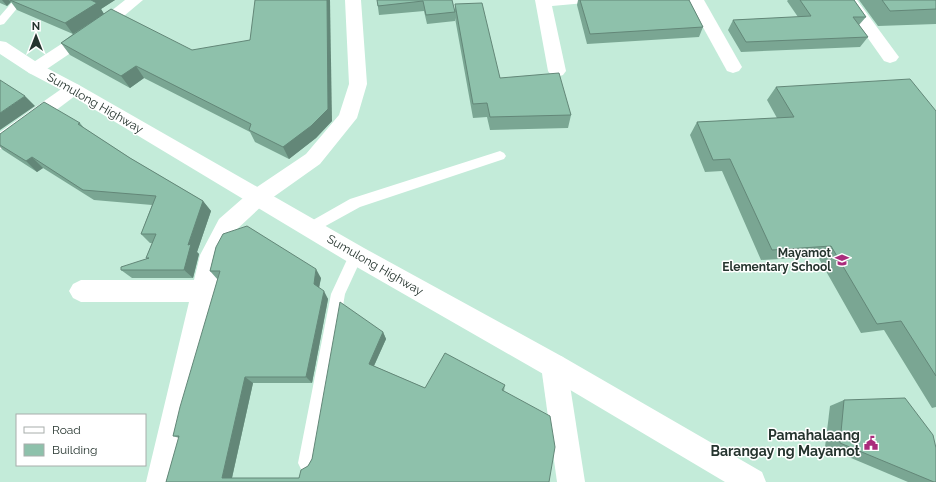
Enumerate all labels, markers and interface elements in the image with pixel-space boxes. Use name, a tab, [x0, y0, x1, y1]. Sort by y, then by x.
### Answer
north arrow	[16, 16, 56, 56]
text: N	[32, 20, 40, 33]
street label: Sumulong Highway	[44, 70, 146, 136]
street label: Sumulong Highway	[324, 232, 426, 298]
place label: Mayamot Elementary School	[722, 246, 831, 274]
school or university icon: Mayamot Elementary School	[834, 252, 850, 268]
legend	[16, 414, 146, 466]
text: Road	[52, 423, 81, 437]
place label: Pamahalaang Barangay ng Mayamot	[710, 427, 861, 459]
public building icon: Pamahalaang Barangay ng Mayamot	[863, 435, 879, 451]
text: Building	[52, 443, 98, 457]

